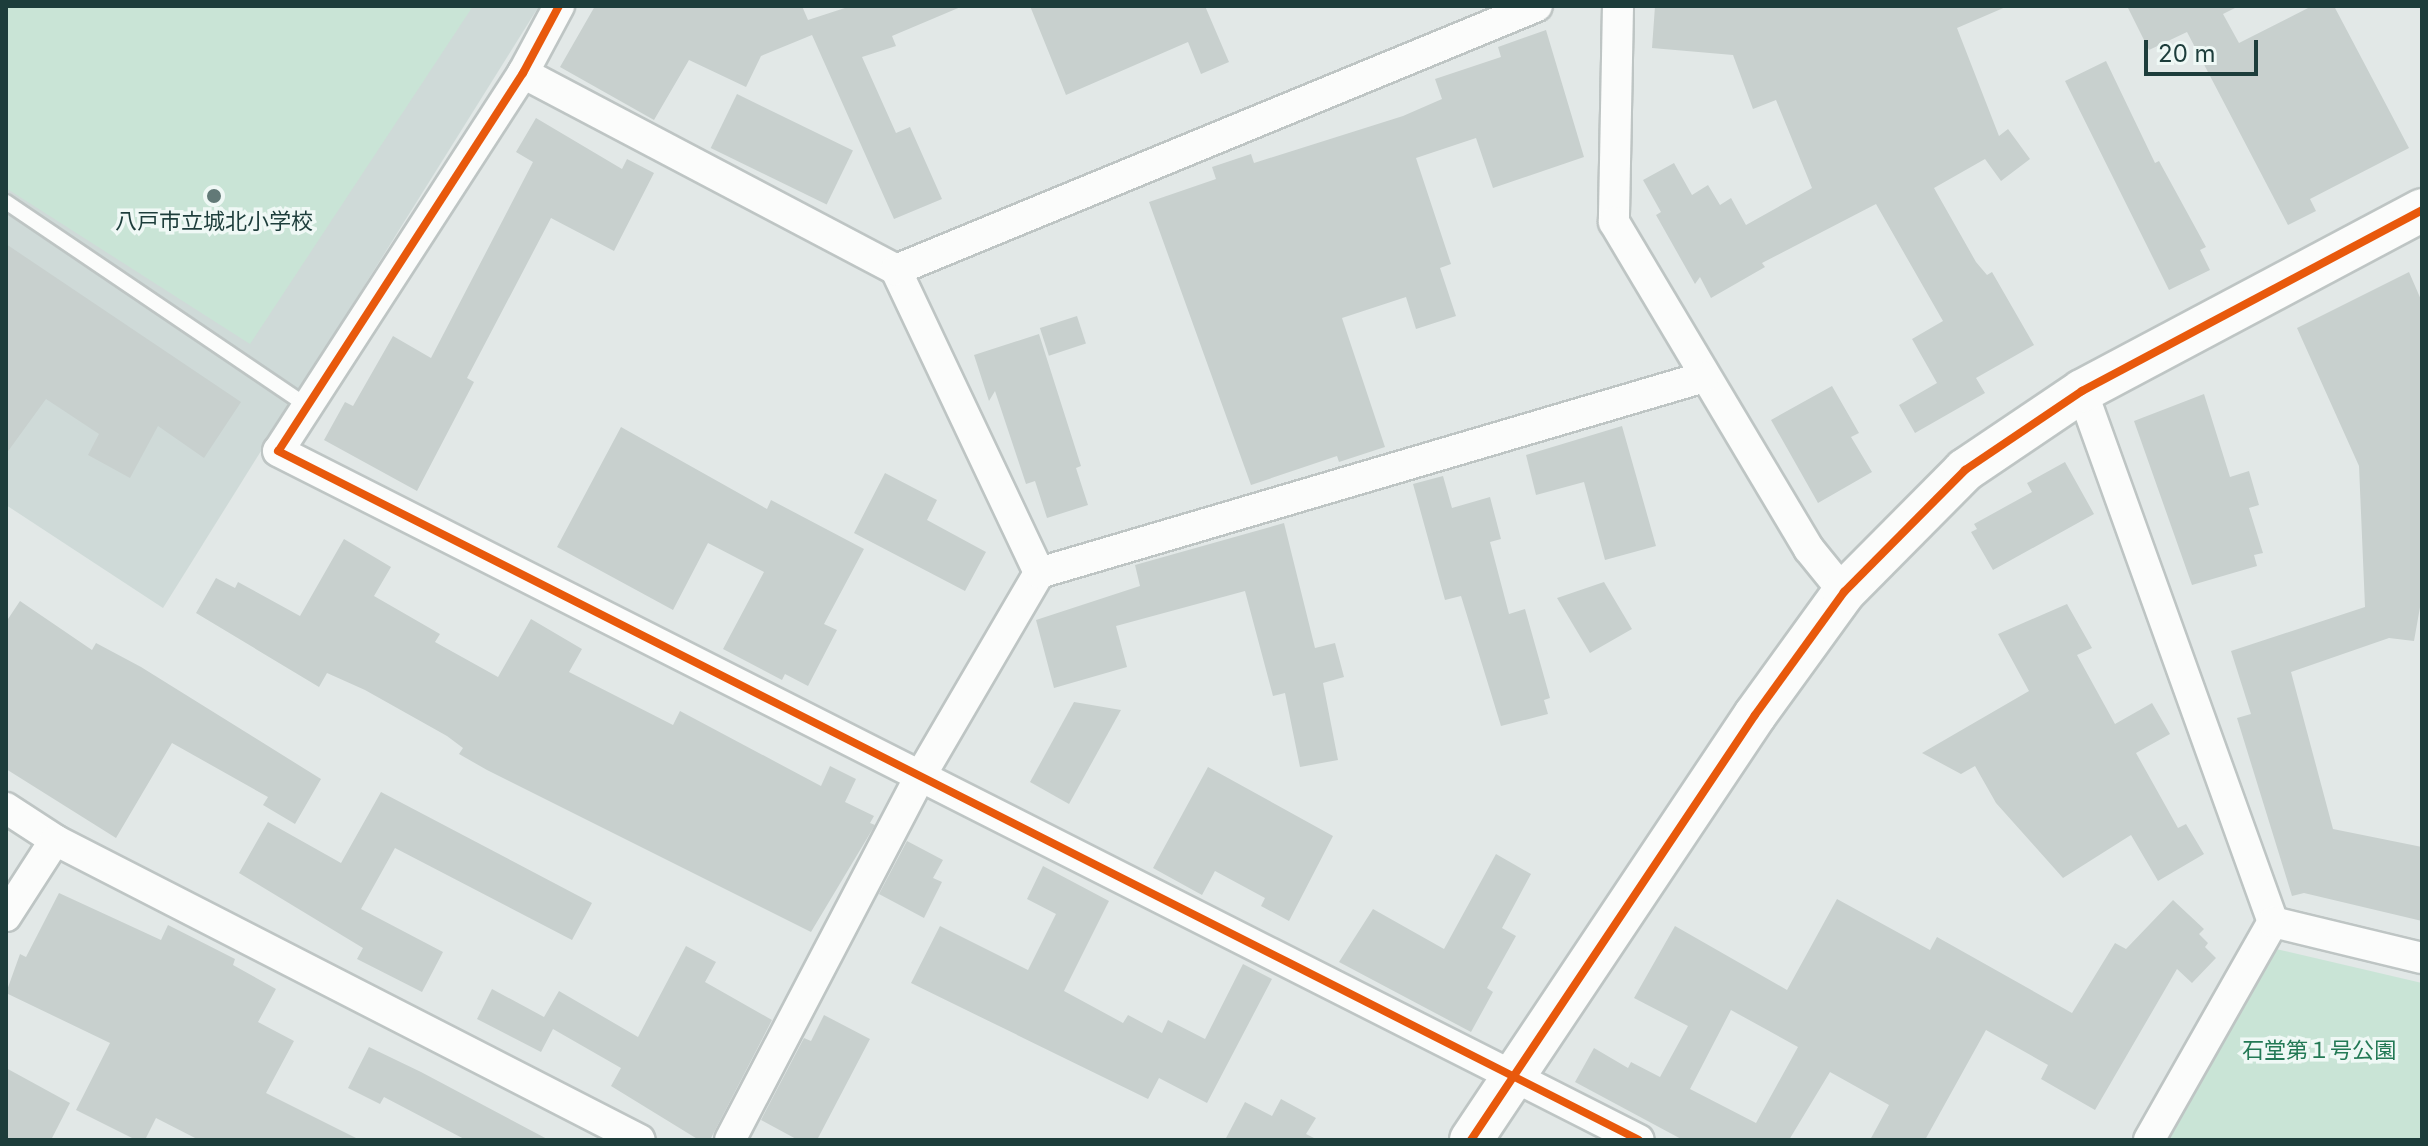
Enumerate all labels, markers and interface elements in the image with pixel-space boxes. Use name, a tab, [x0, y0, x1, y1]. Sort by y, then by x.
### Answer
scale bar	[2148, 24, 2262, 74]
text: 20 m	[2158, 39, 2216, 68]
marker: 八戸市立城北小学校	[205, 187, 223, 205]
place label: 八戸市立城北小学校	[115, 209, 313, 235]
park label: 石堂第１号公園	[2242, 1038, 2396, 1064]

